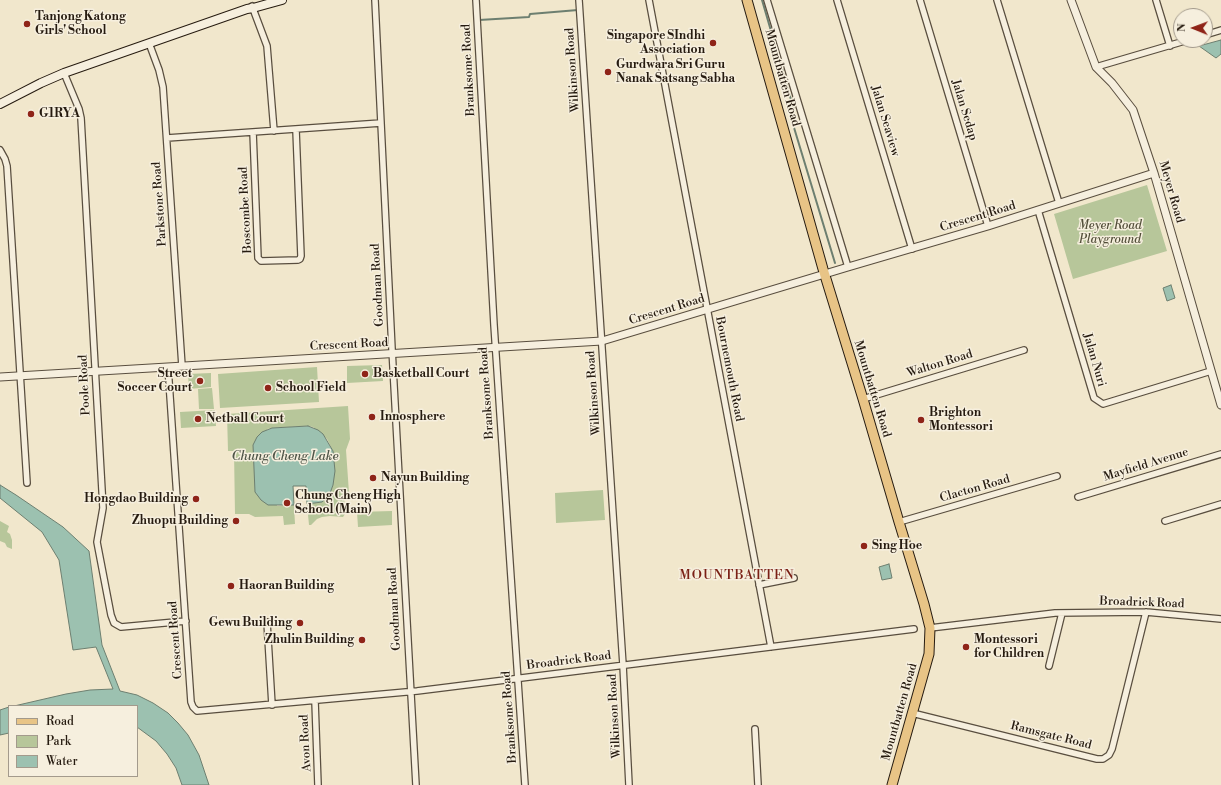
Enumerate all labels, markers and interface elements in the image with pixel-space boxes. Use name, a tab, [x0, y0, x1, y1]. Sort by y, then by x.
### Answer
north arrow	[1173, 8, 1213, 48]
place label: Tanjong Katong Girls' School	[35, 10, 126, 38]
marker: Tanjong Katong Girls' School	[22, 19, 32, 29]
street label: Branksome Road	[459, 23, 479, 117]
text: N	[1175, 23, 1189, 32]
street label: Wilkinson Road	[563, 27, 583, 113]
street label: Mountbatten Road	[761, 28, 803, 128]
place label: Singapore SIndhi Association	[607, 29, 705, 57]
marker: Singapore SIndhi Association	[708, 38, 718, 48]
place label: Gurdwara Sri Guru Nanak Satsang Sabha	[616, 58, 735, 86]
marker: Gurdwara Sri Guru Nanak Satsang Sabha	[603, 67, 613, 77]
street label: Jalan Sedap	[948, 78, 980, 142]
street label: Jalan Seaview	[867, 84, 903, 158]
place label: G1RYA	[39, 107, 80, 121]
marker: G1RYA	[26, 109, 36, 119]
street label: Meyer Road	[1155, 159, 1187, 225]
street label: Parkstone Road	[150, 161, 170, 247]
street label: Boscombe Road	[237, 166, 255, 254]
street label: Crescent Road	[938, 199, 1018, 235]
park label: Meyer Road Playground	[1078, 219, 1142, 247]
street label: Goodman Road	[369, 243, 387, 327]
street label: Crescent Road	[627, 292, 707, 328]
street label: Bournemouth Road	[712, 315, 746, 423]
street label: Jalan Nuri	[1079, 331, 1109, 389]
street label: Crescent Road	[309, 336, 389, 354]
street label: Mountbatten Road	[850, 339, 894, 439]
street label: Branksome Road	[477, 346, 497, 440]
street label: Walton Road	[905, 347, 975, 381]
street label: Wilkinson Road	[584, 350, 604, 436]
street label: Poole Road	[76, 354, 94, 416]
place label: Street Soccer Court	[118, 367, 192, 395]
place label: Basketball Court	[373, 367, 469, 381]
marker: Basketball Court	[360, 369, 370, 379]
marker: Street Soccer Court	[195, 376, 205, 386]
place label: School Field	[276, 381, 346, 395]
marker: School Field	[263, 383, 273, 393]
place label: Brighton Montessori	[929, 406, 993, 434]
place label: Innosphere	[380, 410, 445, 424]
place label: Netball Court	[206, 412, 284, 426]
marker: Innosphere	[367, 412, 377, 422]
marker: Netball Court	[193, 414, 203, 424]
marker: Brighton Montessori	[916, 415, 926, 425]
street label: Mayfield Avenue	[1102, 445, 1190, 485]
water label: Chung Cheng Lake	[231, 449, 339, 465]
place label: Nayun Building	[381, 471, 469, 485]
street label: Clacton Road	[938, 472, 1012, 506]
marker: Nayun Building	[368, 473, 378, 483]
place label: Chung Cheng High School (Main)	[295, 489, 401, 517]
place label: Hongdao Building	[84, 492, 188, 506]
marker: Hongdao Building	[191, 494, 201, 504]
marker: Chung Cheng High School (Main)	[282, 498, 292, 508]
place label: Zhuopu Building	[132, 514, 228, 528]
marker: Zhuopu Building	[231, 516, 241, 526]
place label: Sing Hoe	[872, 539, 922, 553]
marker: Sing Hoe	[859, 541, 869, 551]
street label: Goodman Road	[386, 567, 404, 651]
district label: MOUNTBATTEN	[679, 568, 795, 584]
place label: Haoran Building	[239, 579, 334, 593]
marker: Haoran Building	[226, 581, 236, 591]
street label: Broadrick Road	[1099, 594, 1185, 612]
street label: Crescent Road	[166, 600, 186, 680]
place label: Gewu Building	[209, 616, 292, 630]
marker: Gewu Building	[295, 618, 305, 628]
place label: Zhulin Building	[265, 633, 354, 647]
place label: Montessori for Children	[974, 633, 1044, 661]
marker: Zhulin Building	[357, 635, 367, 645]
marker: Montessori for Children	[961, 642, 971, 652]
street label: Broadrick Road	[526, 649, 612, 673]
street label: Mountbatten Road	[879, 662, 921, 762]
street label: Branksome Road	[500, 670, 520, 764]
street label: Wilkinson Road	[606, 673, 624, 759]
legend	[8, 705, 138, 777]
text: Road	[46, 714, 74, 729]
street label: Avon Road	[297, 714, 315, 772]
street label: Ramsgate Road	[1009, 719, 1093, 753]
text: Park	[46, 734, 71, 749]
text: Water	[46, 754, 78, 769]

